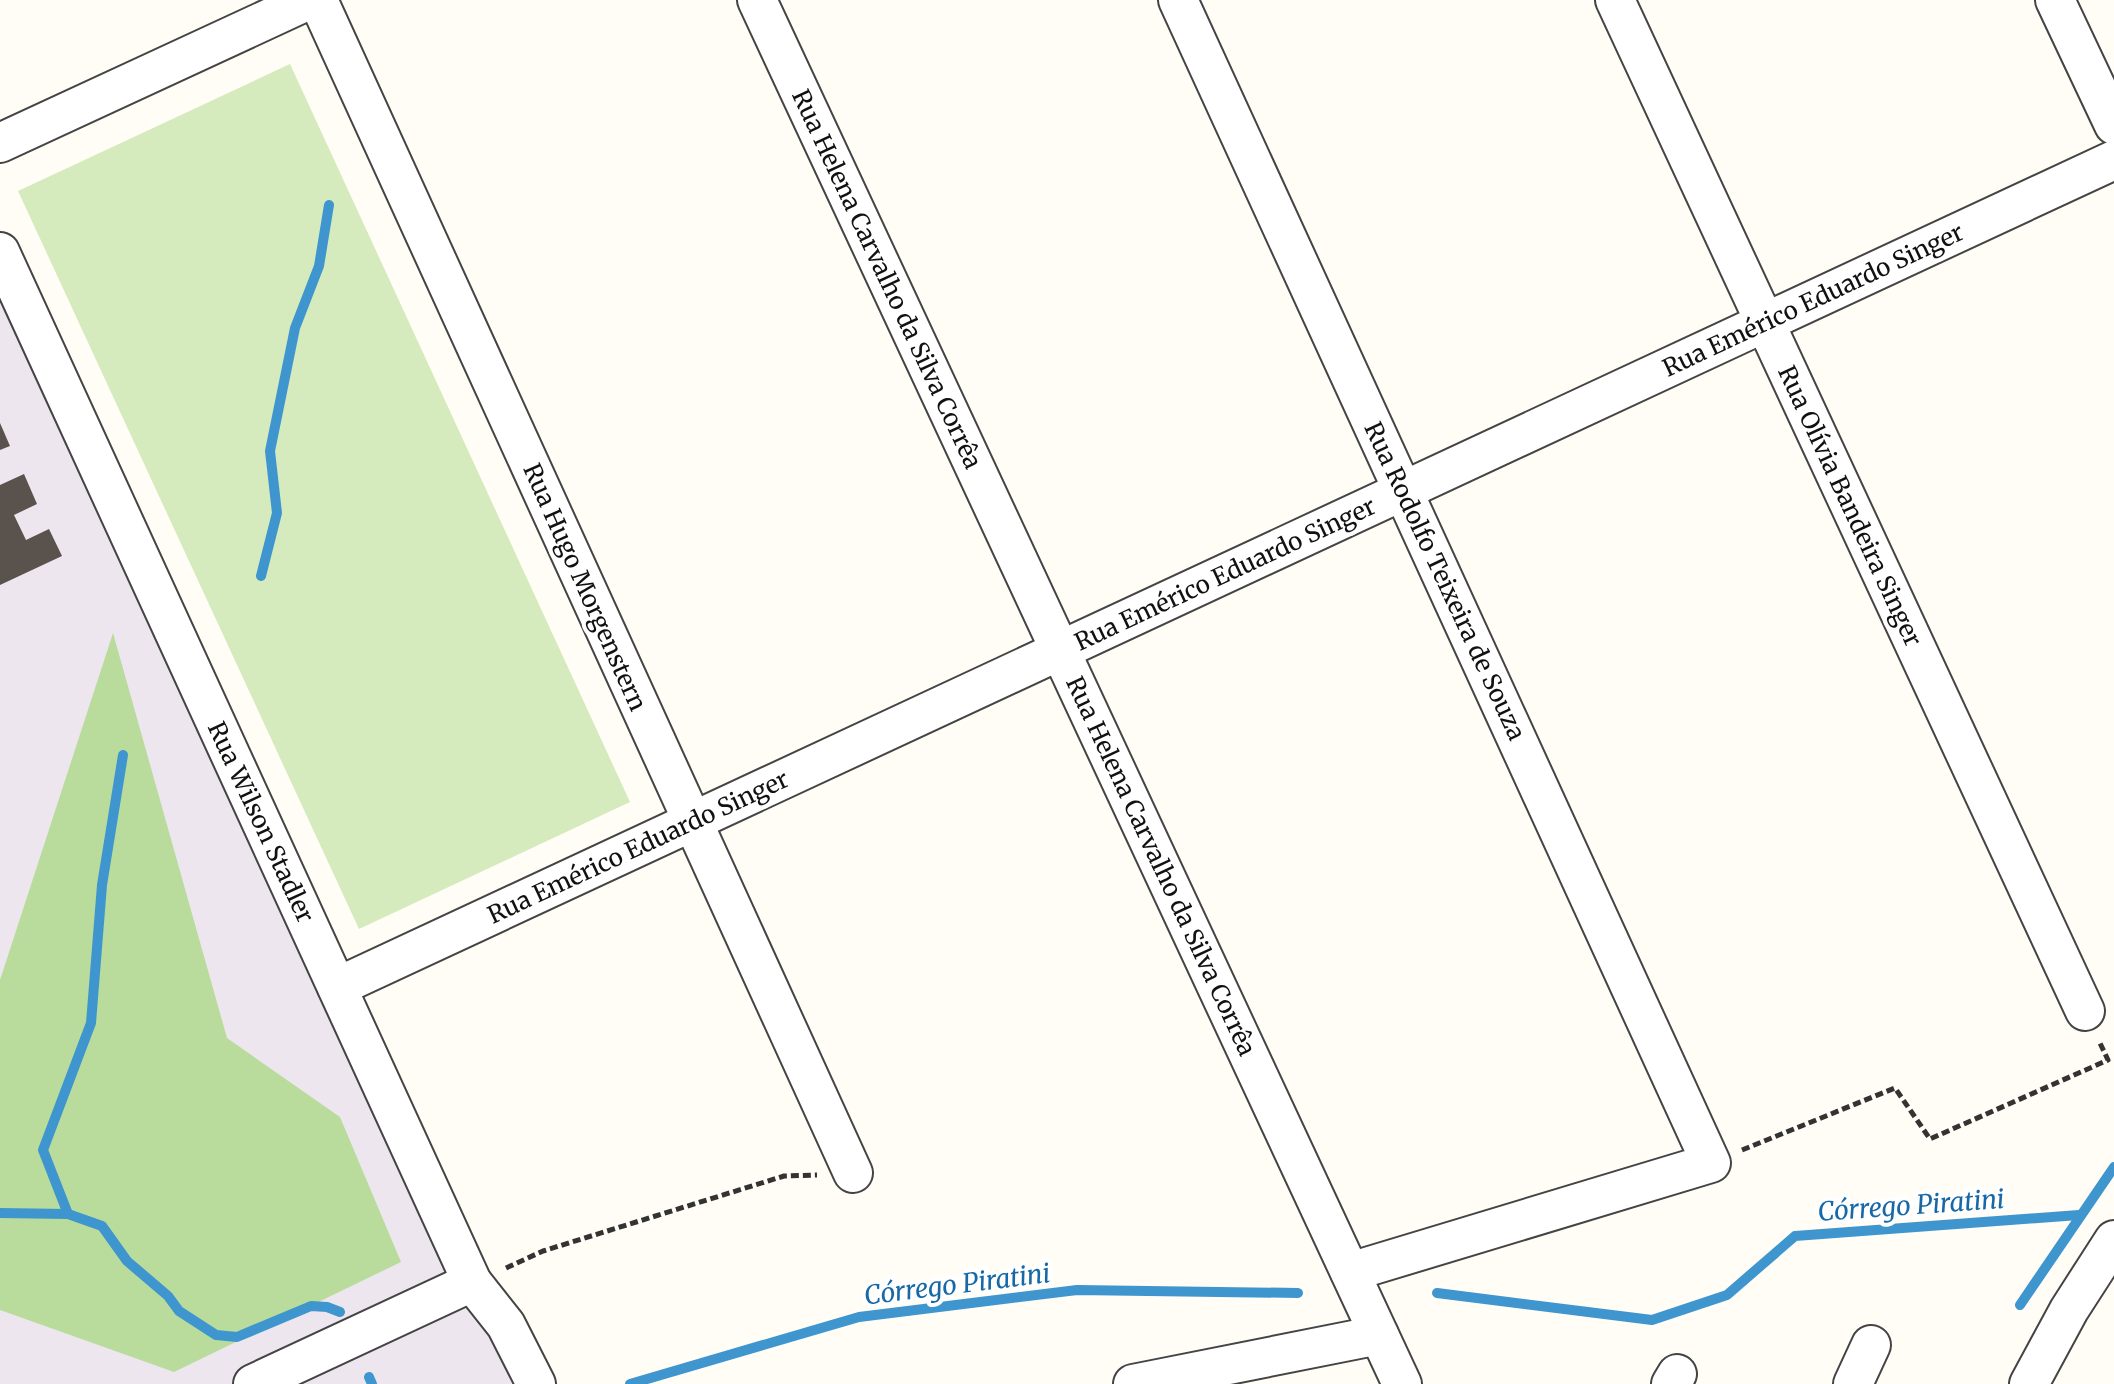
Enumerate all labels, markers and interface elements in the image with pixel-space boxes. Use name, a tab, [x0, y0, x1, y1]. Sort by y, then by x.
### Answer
street label: Rua Helena Carvalho da Silva Corrêa	[785, 84, 989, 474]
street label: Rua Emérico Eduardo Singer	[1658, 216, 1969, 383]
street label: Rua Olívia Bandeira Singer	[1771, 361, 1929, 652]
street label: Rua Rodolfo Teixeira de Souza	[1357, 417, 1533, 745]
street label: Rua Hugo Morgenstern	[516, 458, 654, 716]
street label: Rua Emérico Eduardo Singer	[1070, 490, 1381, 657]
street label: Rua Helena Carvalho da Silva Corrêa	[1059, 671, 1263, 1061]
street label: Rua Wilson Stadler	[201, 717, 321, 928]
street label: Rua Emérico Eduardo Singer	[483, 763, 794, 930]
water label: Córrego Piratini	[1817, 1182, 2005, 1228]
water label: Córrego Piratini	[862, 1256, 1052, 1312]

